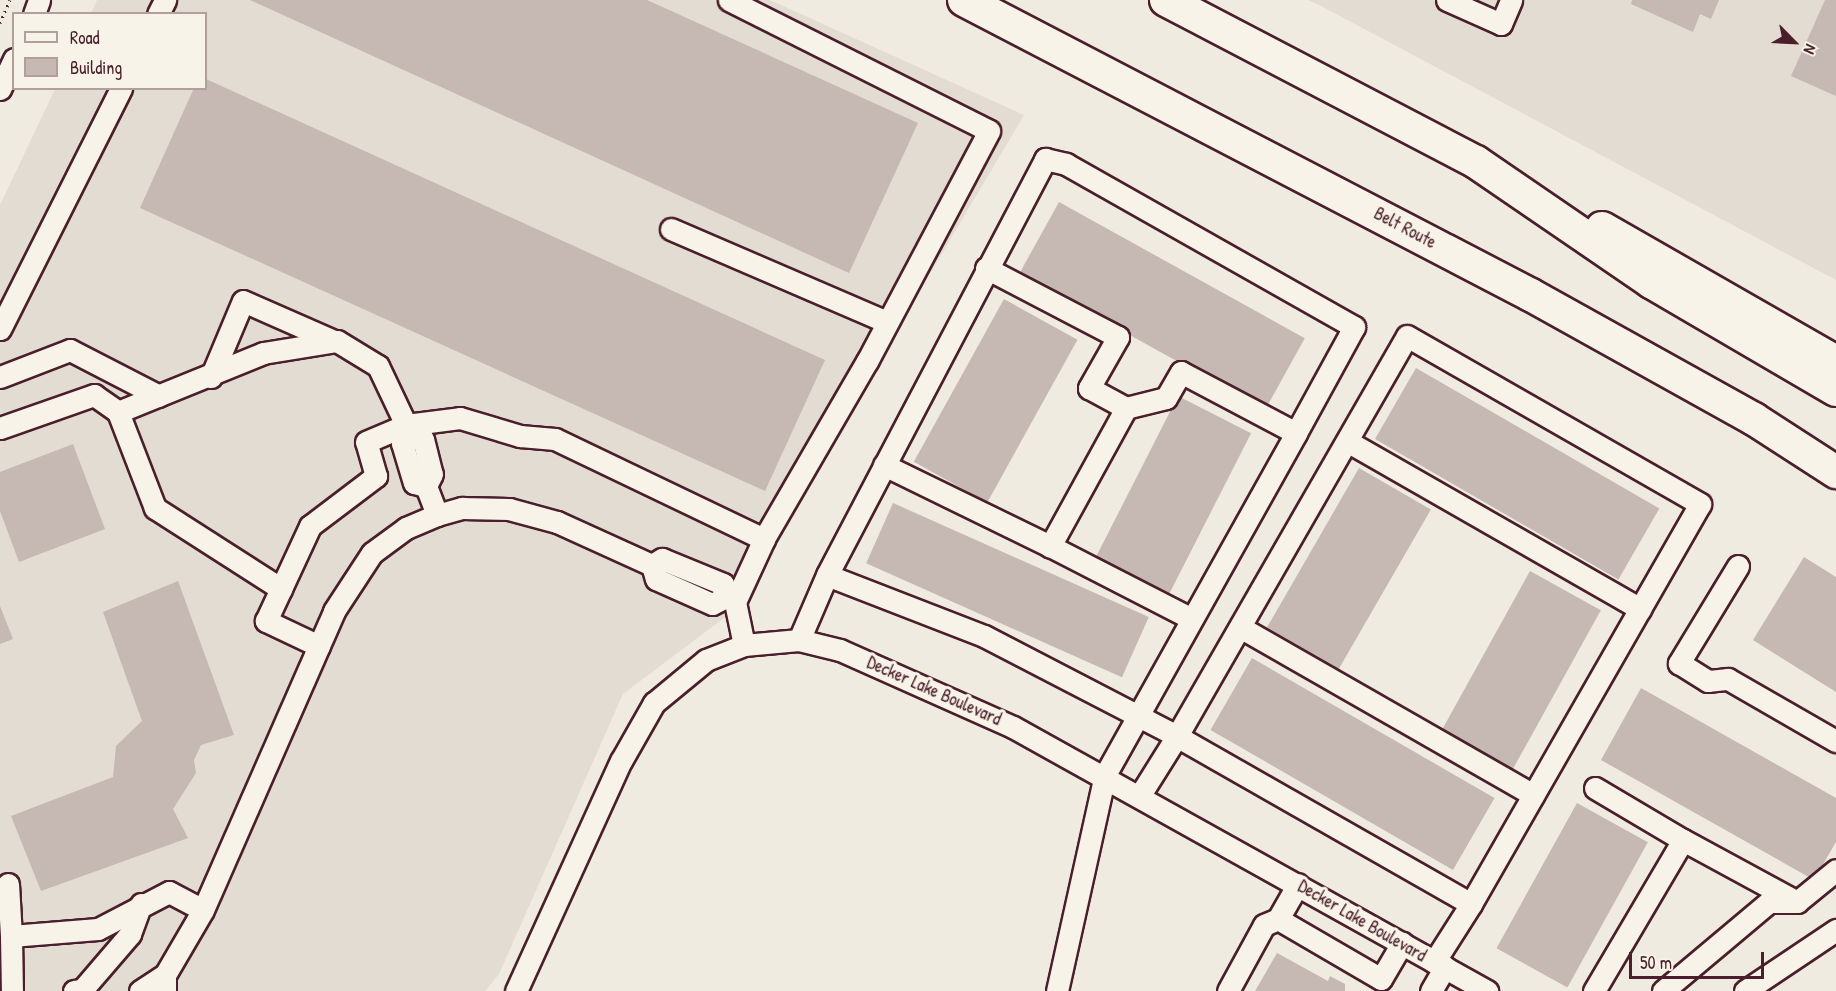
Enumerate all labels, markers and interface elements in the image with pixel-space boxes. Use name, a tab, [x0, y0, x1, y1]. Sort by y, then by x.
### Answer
legend	[12, 12, 207, 90]
north arrow	[1764, 12, 1824, 72]
text: Road	[70, 25, 100, 50]
text: N	[1799, 41, 1822, 58]
text: Building	[70, 55, 122, 80]
street label: Belt Route	[1370, 203, 1440, 253]
street label: Decker Lake Boulevard	[864, 652, 1004, 730]
street label: Decker Lake Boulevard	[1294, 875, 1430, 967]
scale bar	[1632, 940, 1767, 978]
text: 50 m	[1640, 950, 1672, 975]

